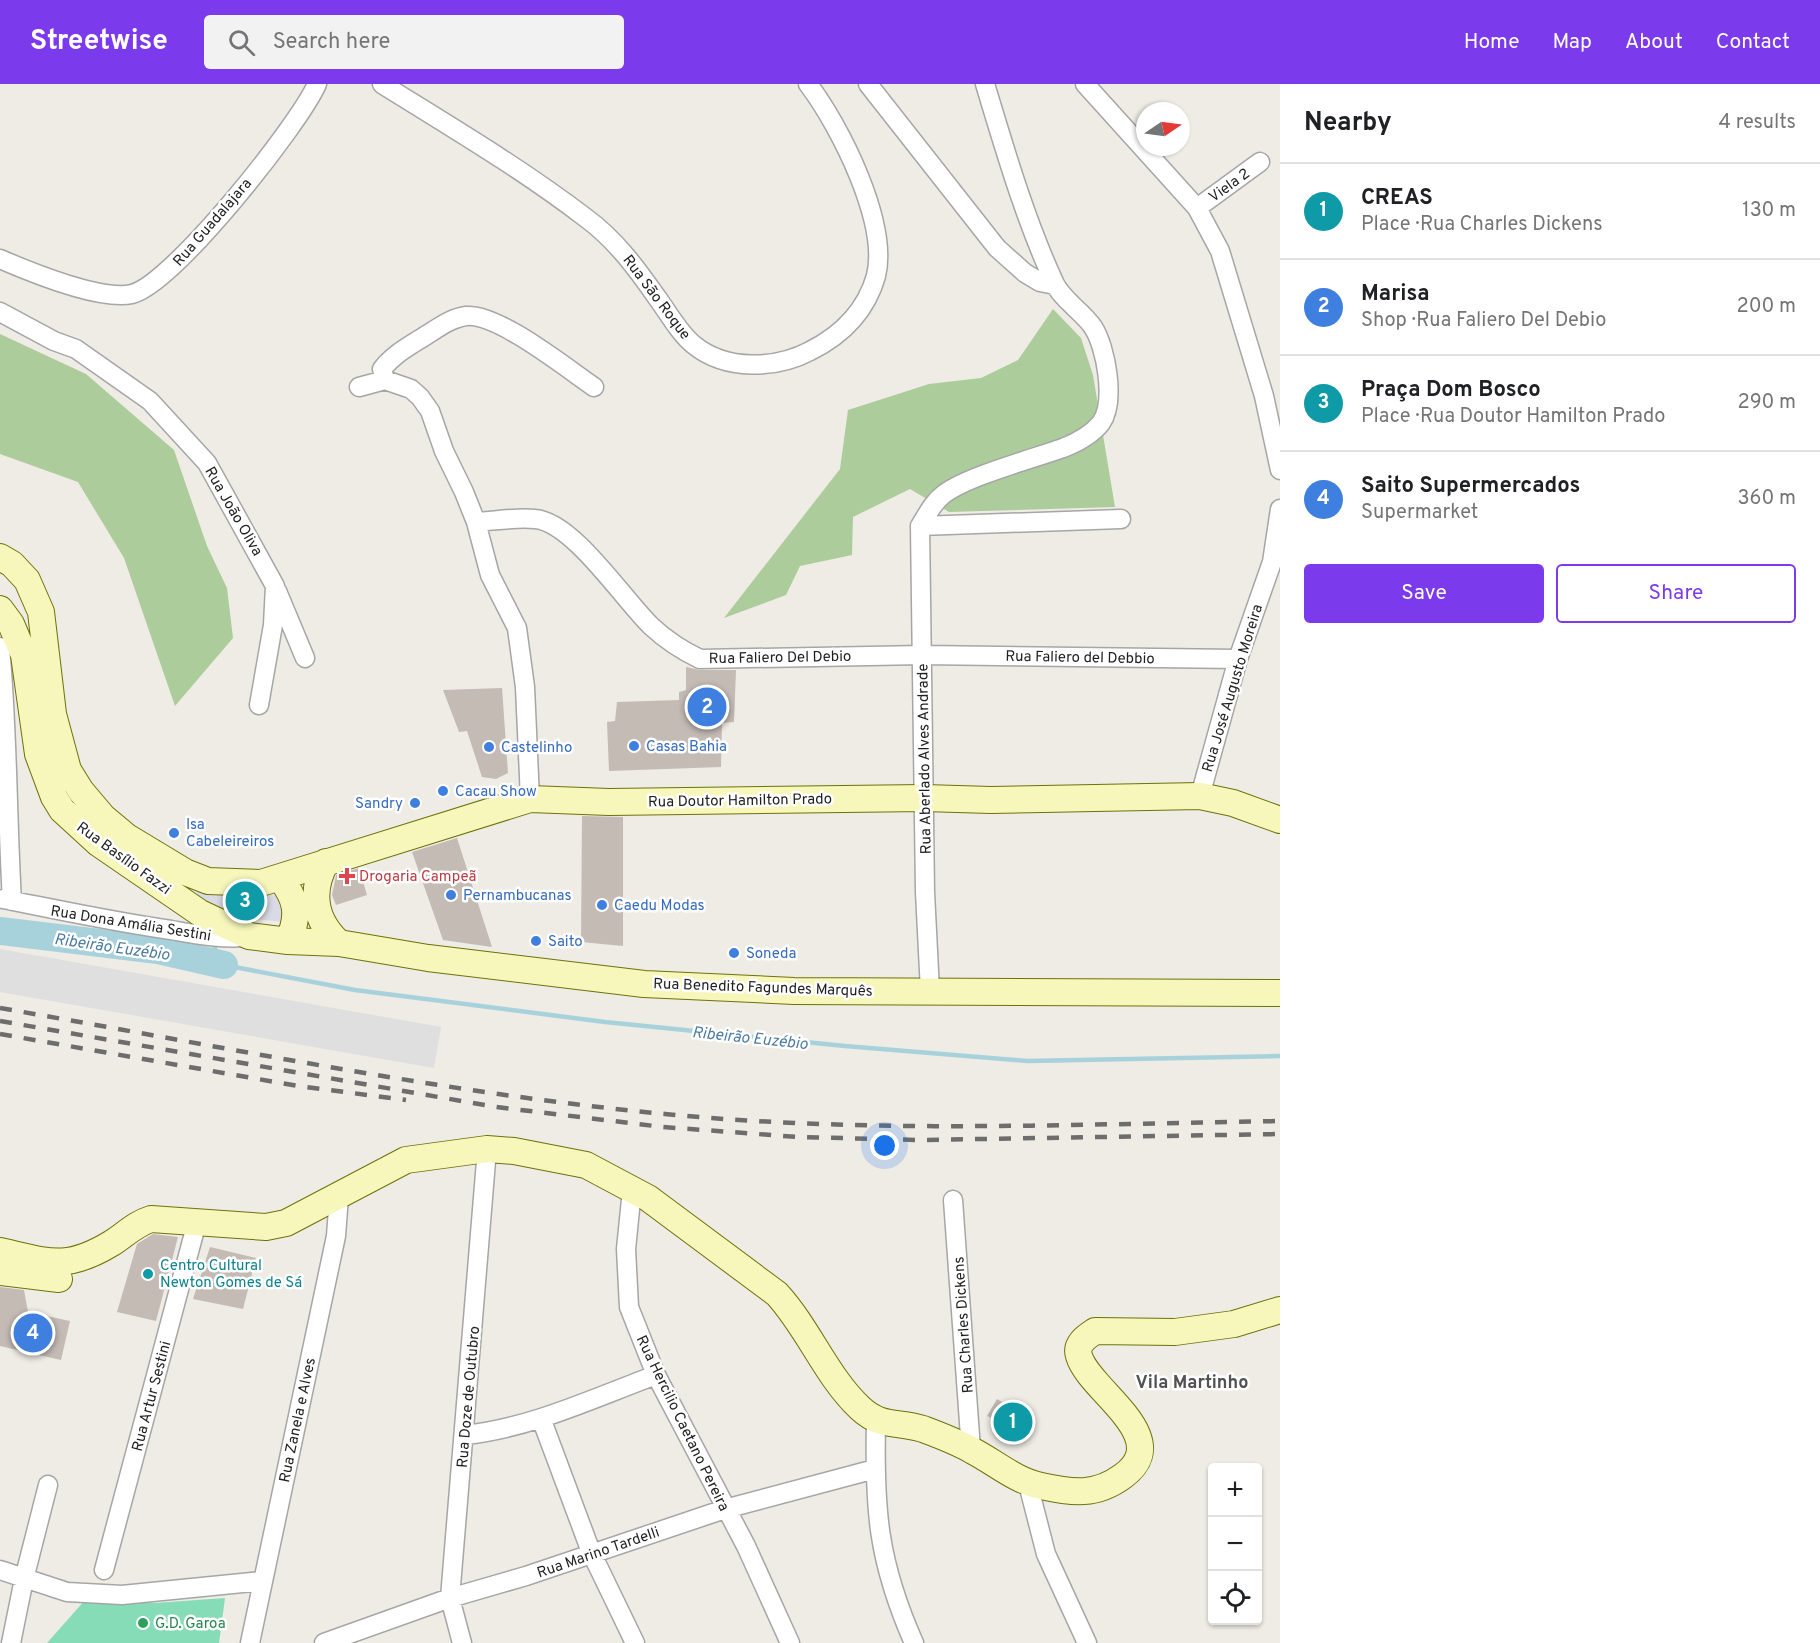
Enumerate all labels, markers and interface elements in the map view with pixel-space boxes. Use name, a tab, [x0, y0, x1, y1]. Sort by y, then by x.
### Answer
search box	[204, 15, 624, 69]
text: Streetwise	[30, 24, 168, 60]
icon: search	[225, 26, 258, 59]
text: Search here	[273, 29, 390, 56]
text: Home	[1464, 29, 1520, 56]
text: Map	[1553, 29, 1592, 56]
text: About	[1625, 29, 1683, 56]
text: Contact	[1716, 29, 1790, 56]
north arrow	[1136, 102, 1190, 156]
text: Nearby	[1304, 107, 1392, 140]
text: 4 results	[1719, 110, 1796, 136]
street label: Viela 2	[1206, 165, 1254, 207]
street label: Rua Guadalajara	[170, 175, 257, 271]
text: CREAS	[1361, 185, 1433, 212]
text: 1	[1320, 198, 1328, 224]
text: 130 m	[1742, 198, 1796, 224]
text: Place · Rua Charles Dickens	[1361, 212, 1603, 238]
street label: Rua São Roque	[618, 252, 694, 344]
text: Marisa	[1361, 281, 1429, 308]
text: 2	[1317, 294, 1330, 320]
text: 200 m	[1737, 294, 1796, 320]
text: Shop · Rua Faliero Del Debio	[1361, 308, 1606, 334]
text: Praça Dom Bosco	[1361, 377, 1541, 404]
text: 3	[1318, 390, 1330, 416]
text: 290 m	[1738, 390, 1796, 416]
text: Place · Rua Doutor Hamilton Prado	[1361, 404, 1665, 430]
street label: Rua João Oliva	[199, 464, 266, 560]
text: Saito Supermercados	[1361, 473, 1580, 500]
text: 4	[1317, 486, 1330, 512]
text: 360 m	[1738, 486, 1796, 512]
text: Supermarket	[1361, 500, 1478, 526]
button: Save	[1304, 564, 1544, 623]
button: Share	[1556, 564, 1796, 623]
street label: Rua José Augusto Moreira	[1199, 602, 1268, 775]
street label: Rua Faliero Del Debio	[709, 648, 851, 669]
street label: Rua Faliero del Debbio	[1005, 648, 1155, 669]
street label: Rua Aberlado Alves Andrade	[914, 663, 937, 855]
pin: 2	[688, 684, 726, 730]
place label: Casas Bahia	[646, 738, 727, 757]
place label: Castelinho	[501, 739, 572, 758]
marker: Casas Bahia	[627, 739, 641, 753]
marker: Castelinho	[482, 740, 496, 754]
place label: Cacau Show	[455, 783, 537, 802]
marker: Cacau Show	[436, 784, 450, 798]
street label: Rua Doutor Hamilton Prado	[648, 790, 832, 813]
place label: Sandry	[355, 795, 403, 814]
marker: Sandry	[408, 796, 422, 810]
place label: Isa Cabeleireiros	[186, 816, 274, 852]
street label: Rua Basílio Fazzi	[72, 819, 174, 900]
marker: Isa Cabeleireiros	[167, 826, 181, 840]
place label: Drogaria Campeã	[359, 868, 476, 887]
marker: Drogaria Campeã	[340, 869, 354, 883]
pin: 3	[226, 878, 264, 924]
place label: Pernambucanas	[463, 887, 571, 906]
marker: Pernambucanas	[444, 888, 458, 902]
place label: Caedu Modas	[614, 897, 705, 916]
marker: Caedu Modas	[595, 898, 609, 912]
street label: Rua Dona Amália Sestini	[49, 902, 212, 947]
water label: Ribeirão Euzébio	[53, 930, 171, 966]
place label: Saito	[548, 933, 583, 952]
marker: Saito	[529, 934, 543, 948]
place label: Soneda	[746, 945, 796, 964]
marker: Soneda	[727, 946, 741, 960]
street label: Rua Benedito Fagundes Marquês	[653, 975, 873, 1002]
water label: Ribeirão Euzébio	[691, 1023, 809, 1055]
your location	[870, 1131, 899, 1160]
street label: Rua Charles Dickens	[950, 1256, 979, 1394]
place label: Centro Cultural Newton Gomes de Sá	[160, 1257, 302, 1293]
marker: Centro Cultural Newton Gomes de Sá	[141, 1267, 155, 1281]
pin: 4	[14, 1310, 52, 1356]
street label: Rua Doze de Outubro	[454, 1325, 485, 1469]
street label: Rua Hercilio Caetano Pereira	[631, 1333, 733, 1515]
street label: Rua Artur Sestini	[129, 1339, 176, 1454]
street label: Rua Zanela e Alves	[276, 1356, 321, 1485]
district label: Vila Martinho	[1136, 1372, 1248, 1395]
pin: 1	[994, 1400, 1032, 1444]
map controls	[1208, 1463, 1262, 1625]
button: +	[1208, 1463, 1262, 1517]
button: −	[1208, 1517, 1262, 1571]
street label: Rua Marino Tardelli	[535, 1524, 662, 1583]
button: locate	[1208, 1571, 1262, 1625]
place label: G.D. Garoa	[155, 1615, 226, 1634]
marker: G.D. Garoa	[136, 1616, 150, 1630]

